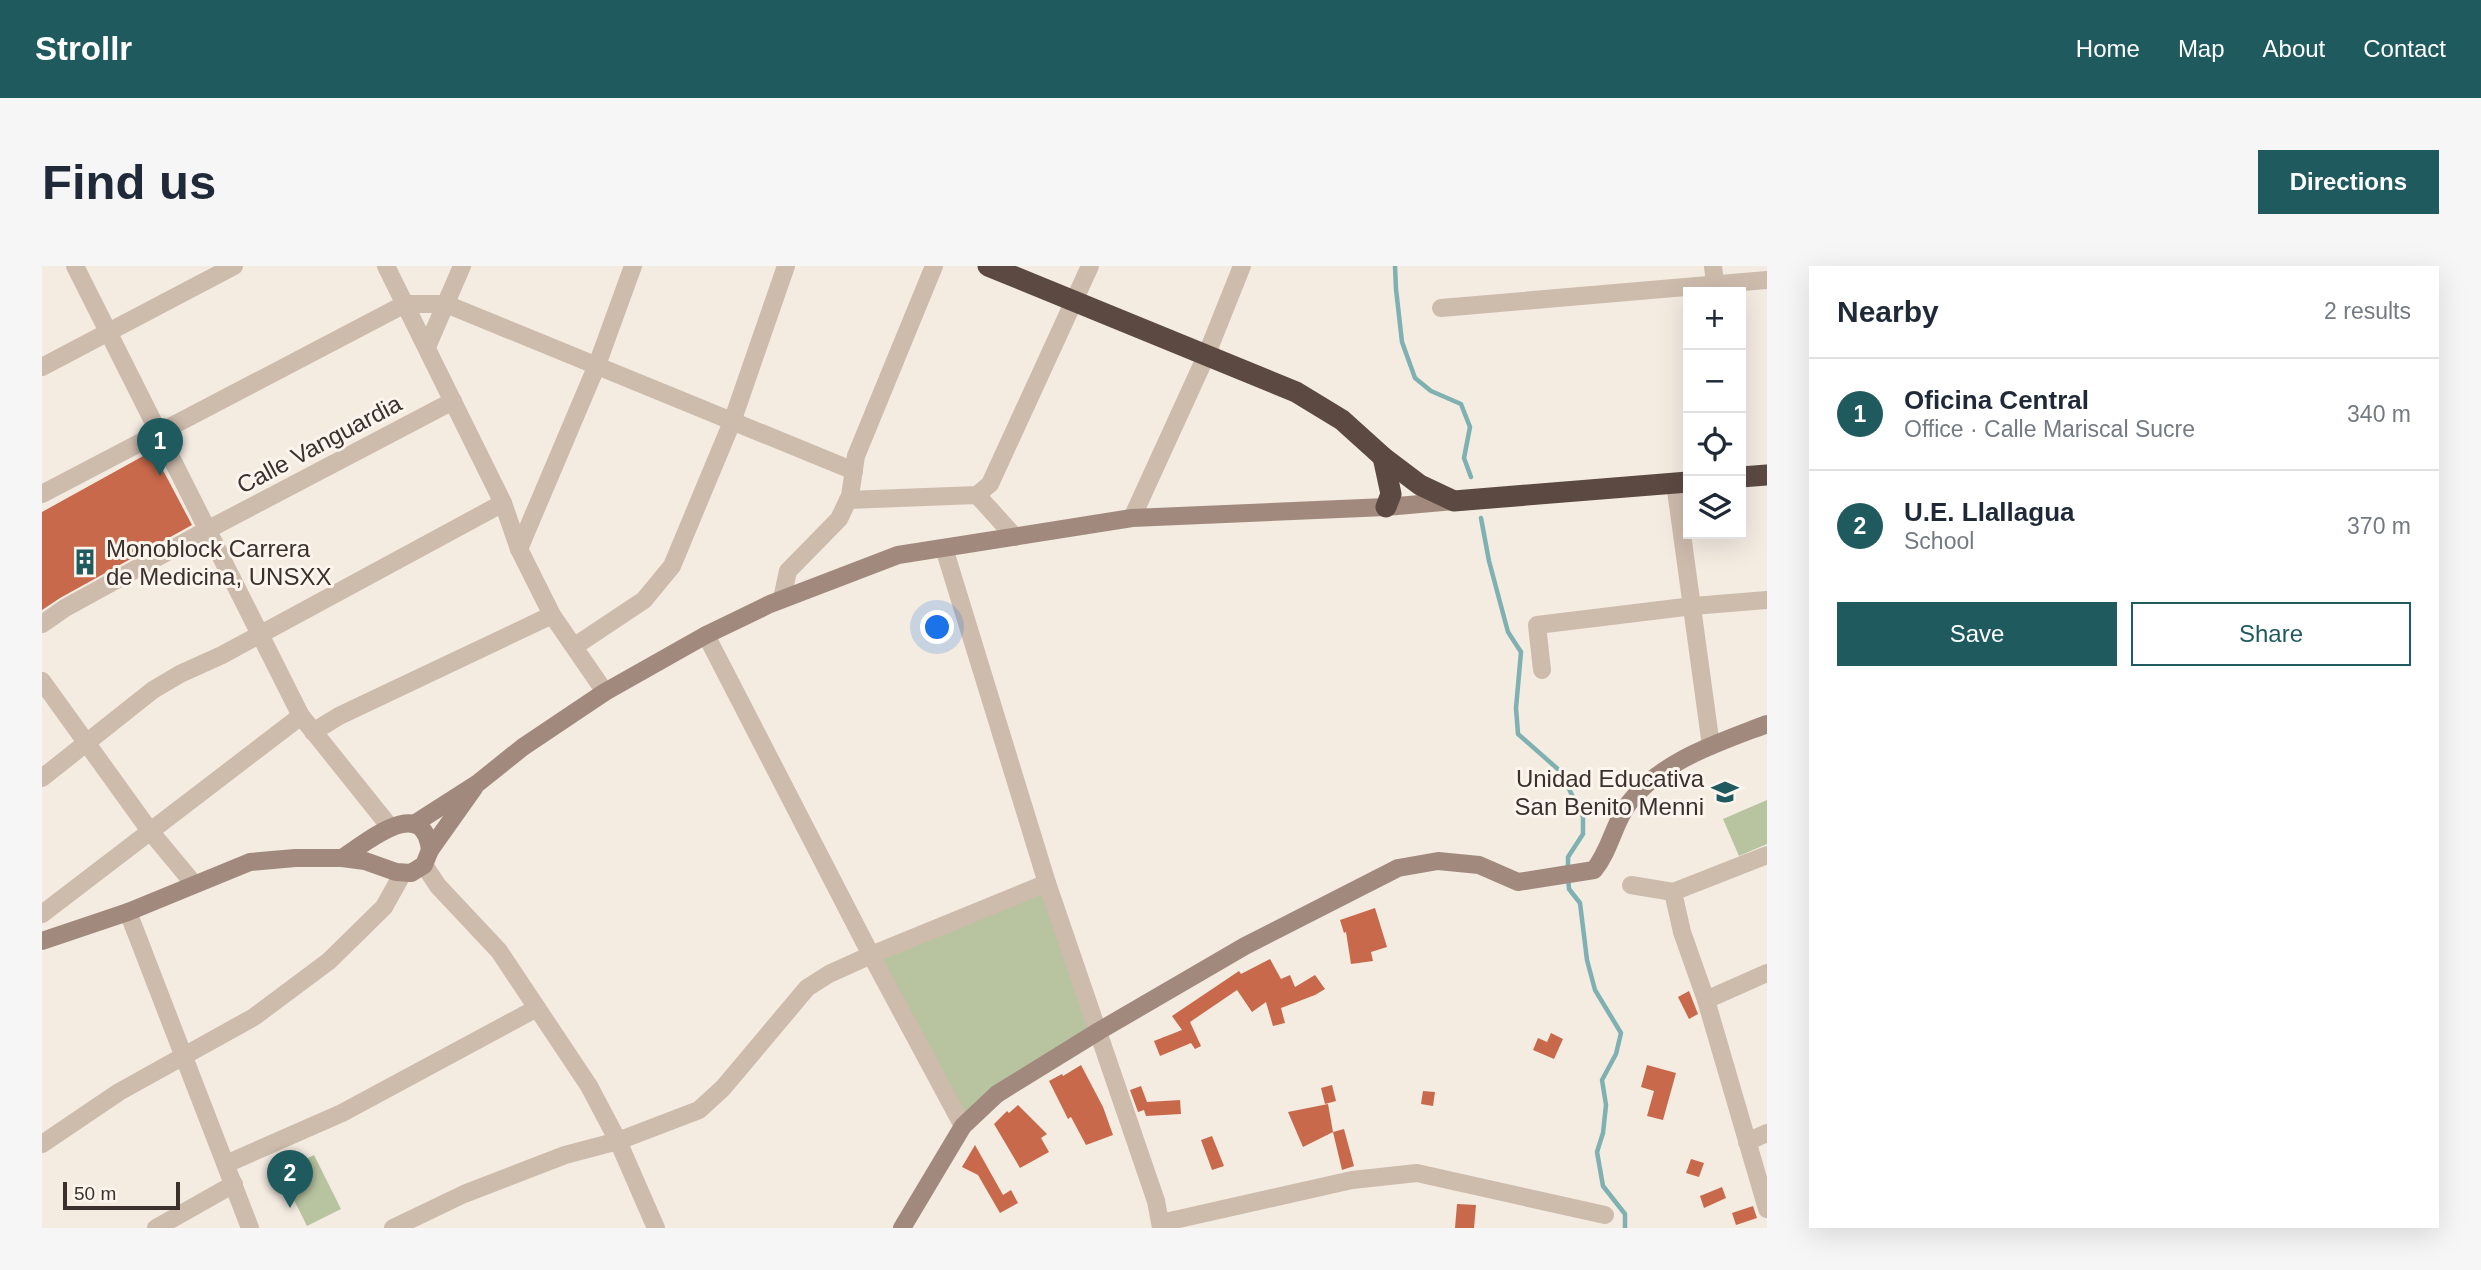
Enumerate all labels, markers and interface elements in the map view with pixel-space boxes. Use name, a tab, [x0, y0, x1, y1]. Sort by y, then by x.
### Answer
text: Strollr	[35, 30, 132, 67]
text: Home	[2076, 35, 2140, 62]
text: Map	[2178, 35, 2225, 62]
text: About	[2263, 35, 2325, 62]
text: Contact	[2363, 35, 2446, 62]
button: Directions	[2258, 150, 2439, 214]
text: Find us	[42, 155, 216, 209]
map controls	[1683, 287, 1746, 539]
button: +	[1683, 287, 1746, 350]
text: Nearby	[1837, 295, 1939, 328]
text: 2 results	[2324, 298, 2411, 324]
button: −	[1683, 350, 1746, 413]
text: Oficina Central	[1904, 385, 2089, 415]
street label: Calle Vanguardia	[232, 389, 406, 499]
text: 1	[1854, 401, 1866, 427]
text: 340 m	[2347, 401, 2411, 427]
button: locate	[1683, 413, 1746, 476]
text: Office · Calle Mariscal Sucre	[1904, 416, 2195, 442]
pin: 1	[137, 418, 183, 476]
button: layers	[1683, 476, 1746, 539]
text: U.E. Llallagua	[1904, 497, 2075, 527]
text: 2	[1854, 513, 1866, 539]
text: 370 m	[2347, 513, 2411, 539]
text: School	[1904, 528, 1974, 554]
place label: Monoblock Carrera de Medicina, UNSXX	[106, 535, 331, 590]
building icon: Monoblock Carrera de Medicina, UNSXX	[70, 547, 100, 577]
button: Save	[1837, 602, 2117, 666]
button: Share	[2131, 602, 2411, 666]
your location	[920, 610, 954, 644]
place label: Unidad Educativa San Benito Menni	[1515, 765, 1705, 820]
school or university icon: Unidad Educativa San Benito Menni	[1710, 777, 1740, 807]
pin: 2	[267, 1150, 313, 1208]
scale bar	[63, 1179, 180, 1211]
text: 50 m	[74, 1183, 116, 1204]

